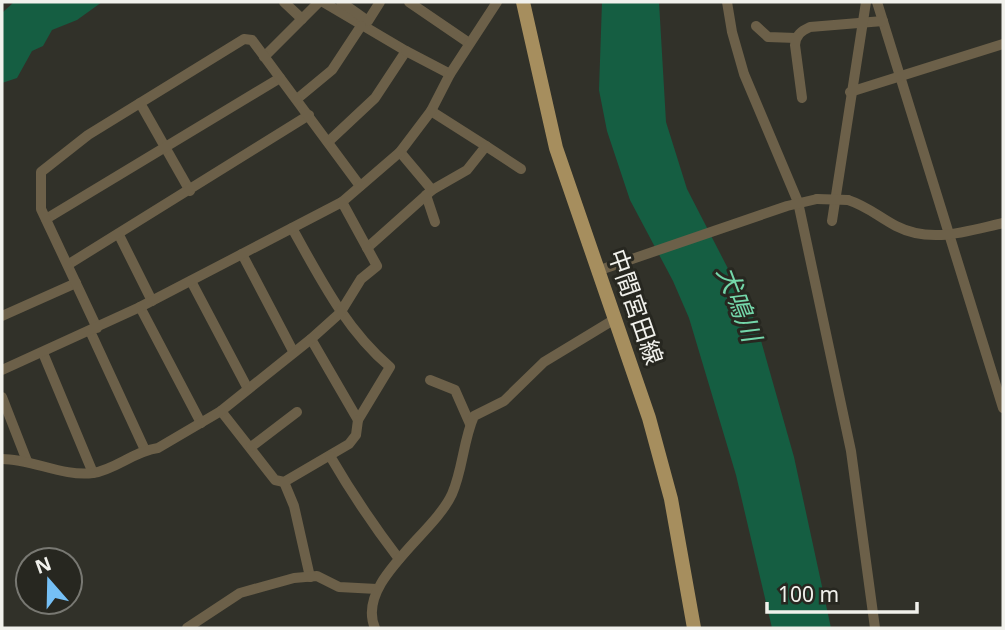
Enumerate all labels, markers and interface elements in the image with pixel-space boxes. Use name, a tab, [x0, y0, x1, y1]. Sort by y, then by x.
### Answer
street label: 中間宮田線	[601, 244, 672, 369]
water label: 犬鳴川	[709, 261, 772, 349]
north arrow	[14, 546, 84, 616]
text: N	[31, 550, 55, 580]
scale bar	[767, 570, 918, 614]
text: 100 m	[778, 580, 839, 608]

